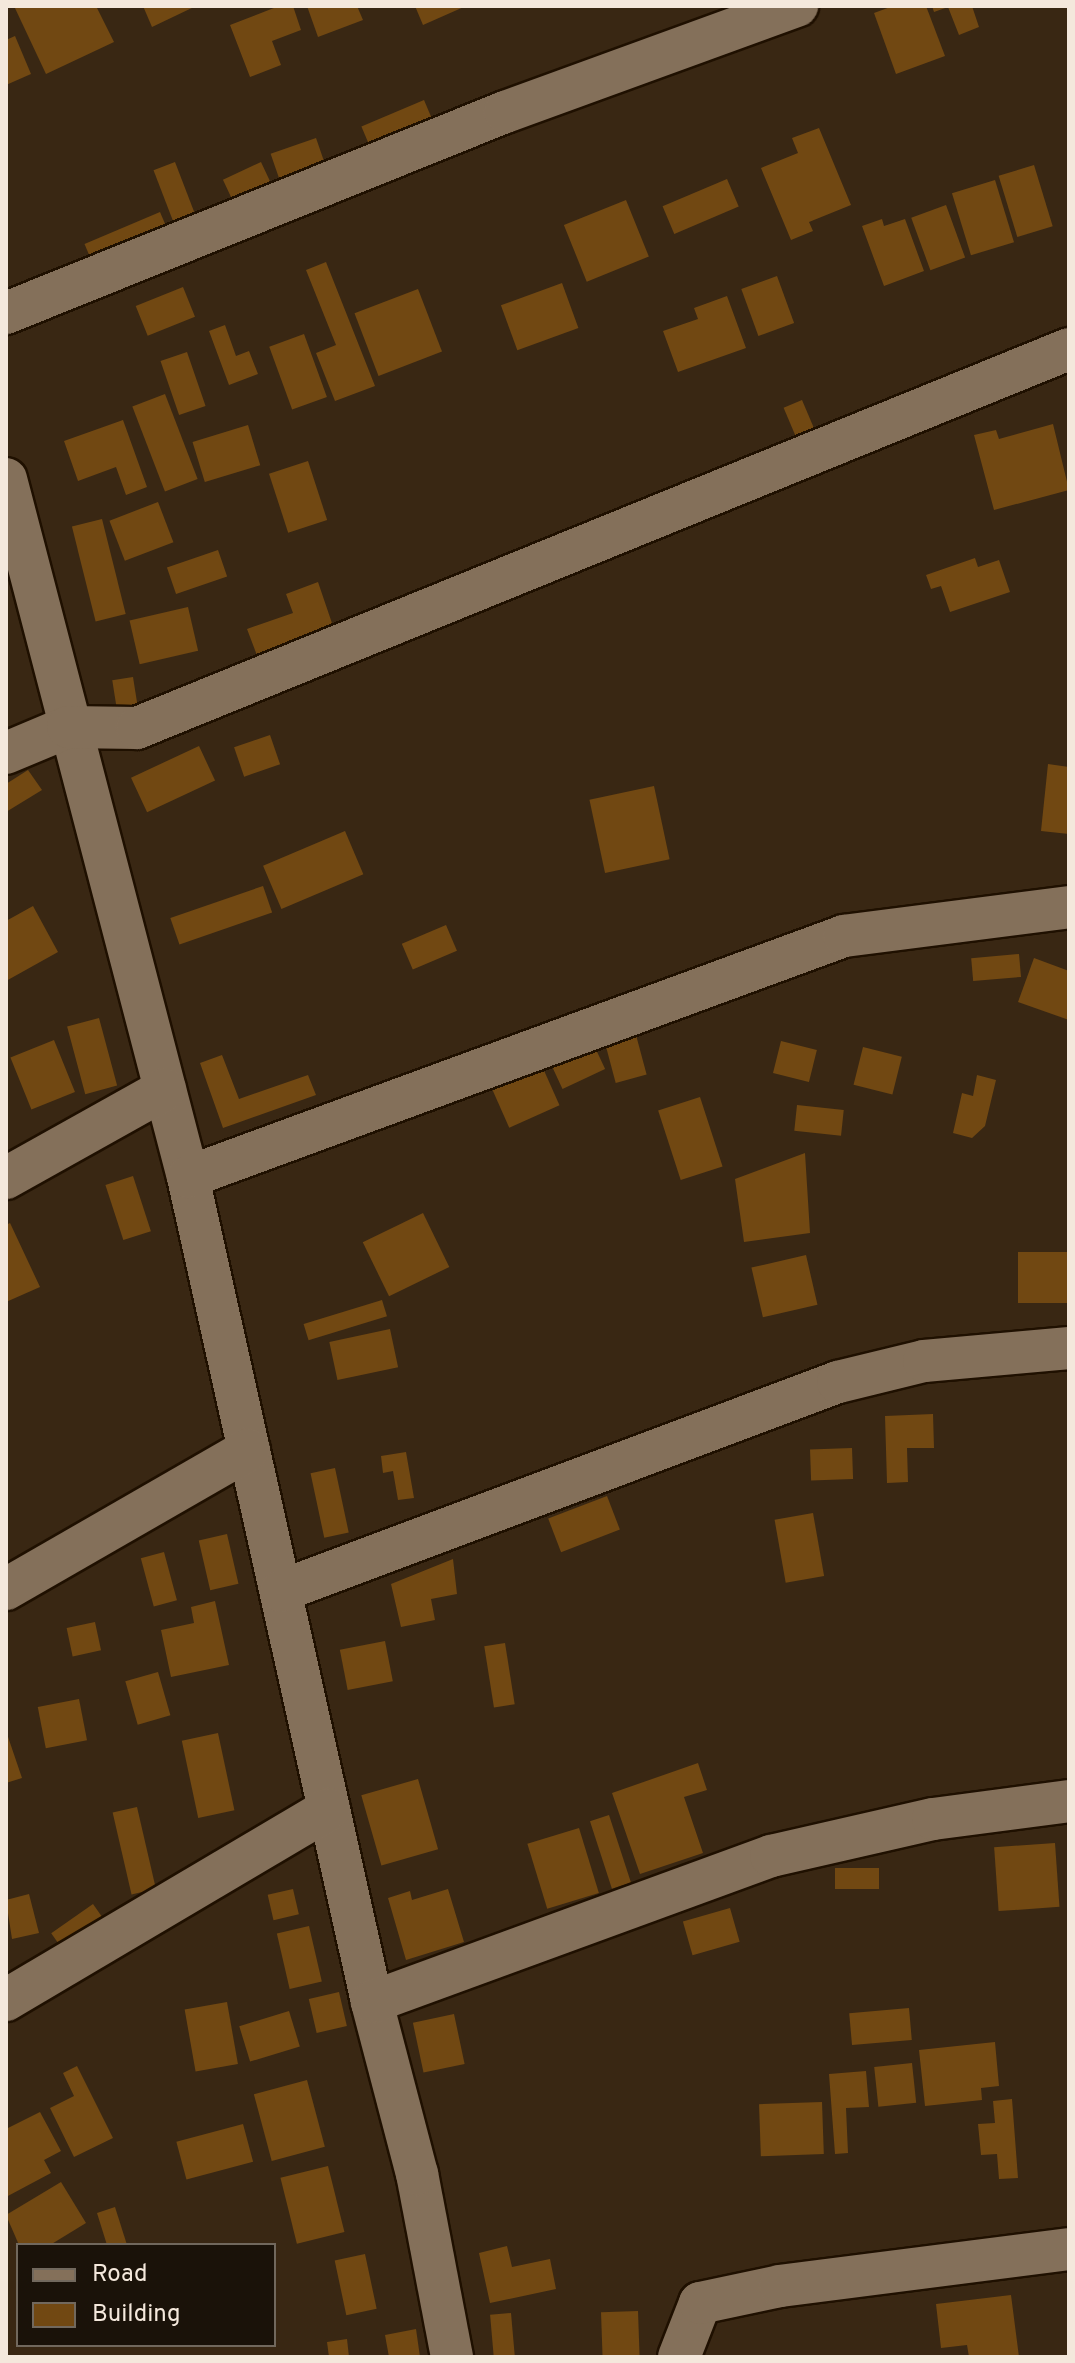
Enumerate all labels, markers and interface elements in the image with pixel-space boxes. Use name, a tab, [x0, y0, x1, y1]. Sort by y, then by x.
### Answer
legend	[16, 2243, 276, 2347]
text: Road	[92, 2260, 148, 2290]
text: Building	[92, 2300, 181, 2330]

